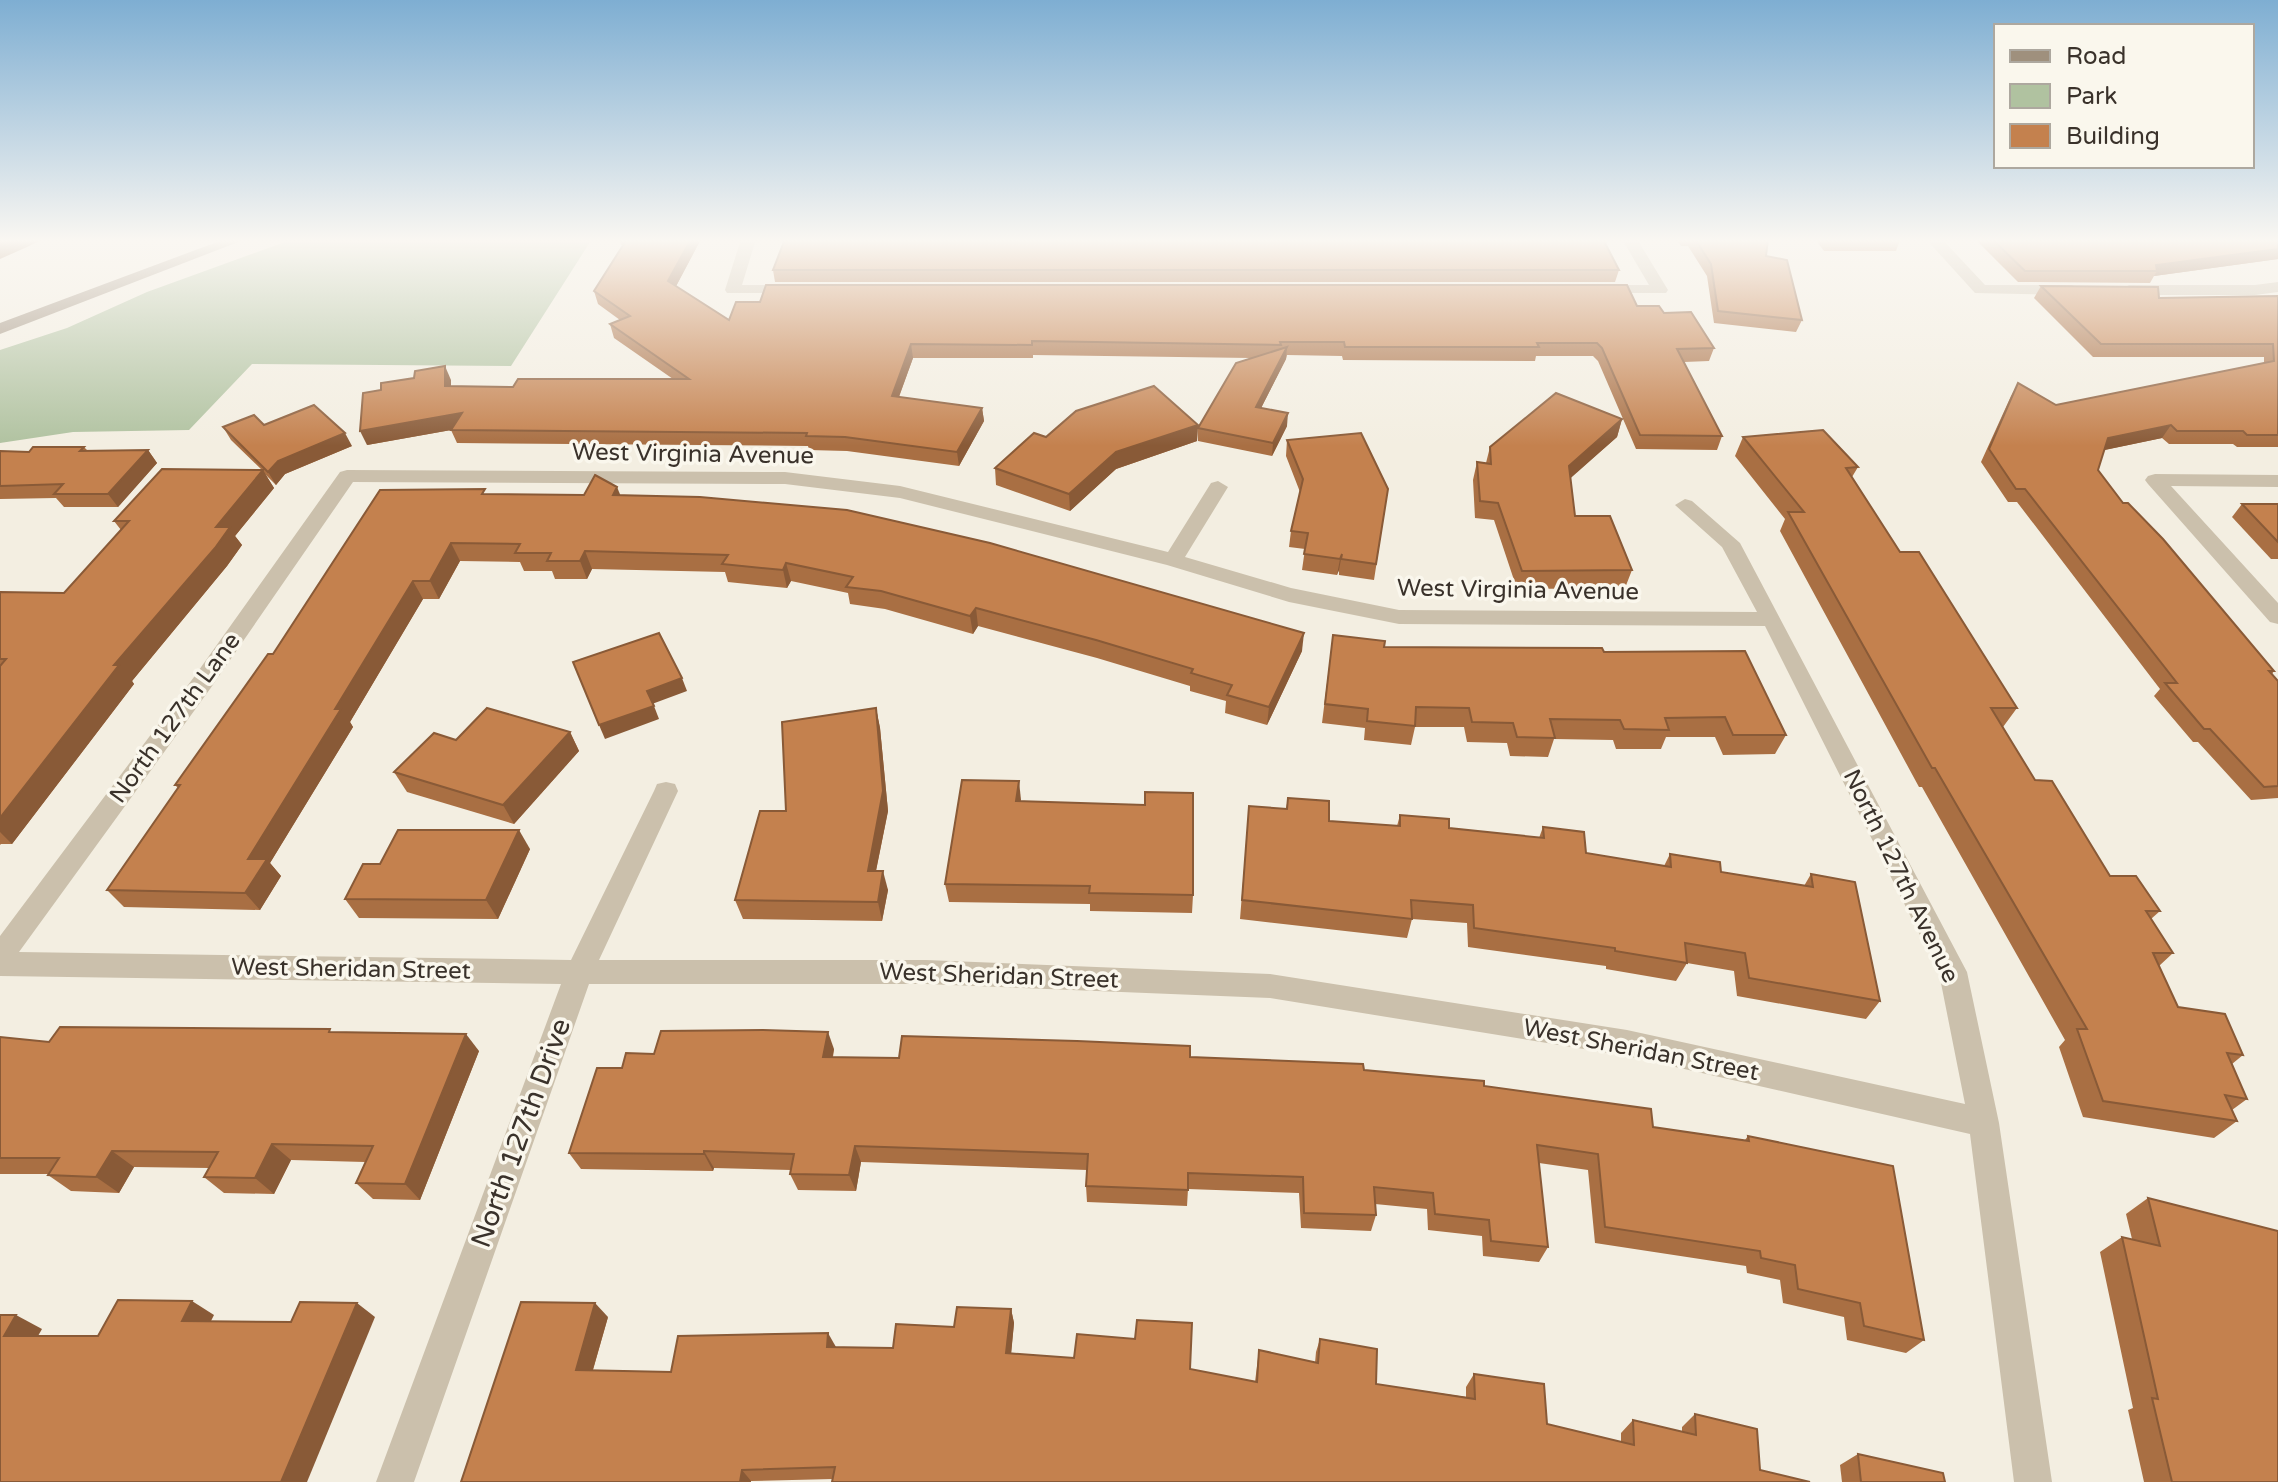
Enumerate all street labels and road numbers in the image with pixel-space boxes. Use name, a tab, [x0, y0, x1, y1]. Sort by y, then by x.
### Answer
street label: West Virginia Avenue	[572, 437, 814, 471]
street label: West Virginia Avenue	[1397, 573, 1639, 607]
street label: North 127th Lane	[103, 627, 247, 809]
street label: North 127th Avenue	[1837, 765, 1965, 987]
street label: West Sheridan Street	[231, 952, 471, 986]
street label: West Sheridan Street	[879, 957, 1119, 995]
street label: West Sheridan Street	[1521, 1013, 1761, 1087]
street label: North 127th Drive	[464, 1014, 578, 1252]

